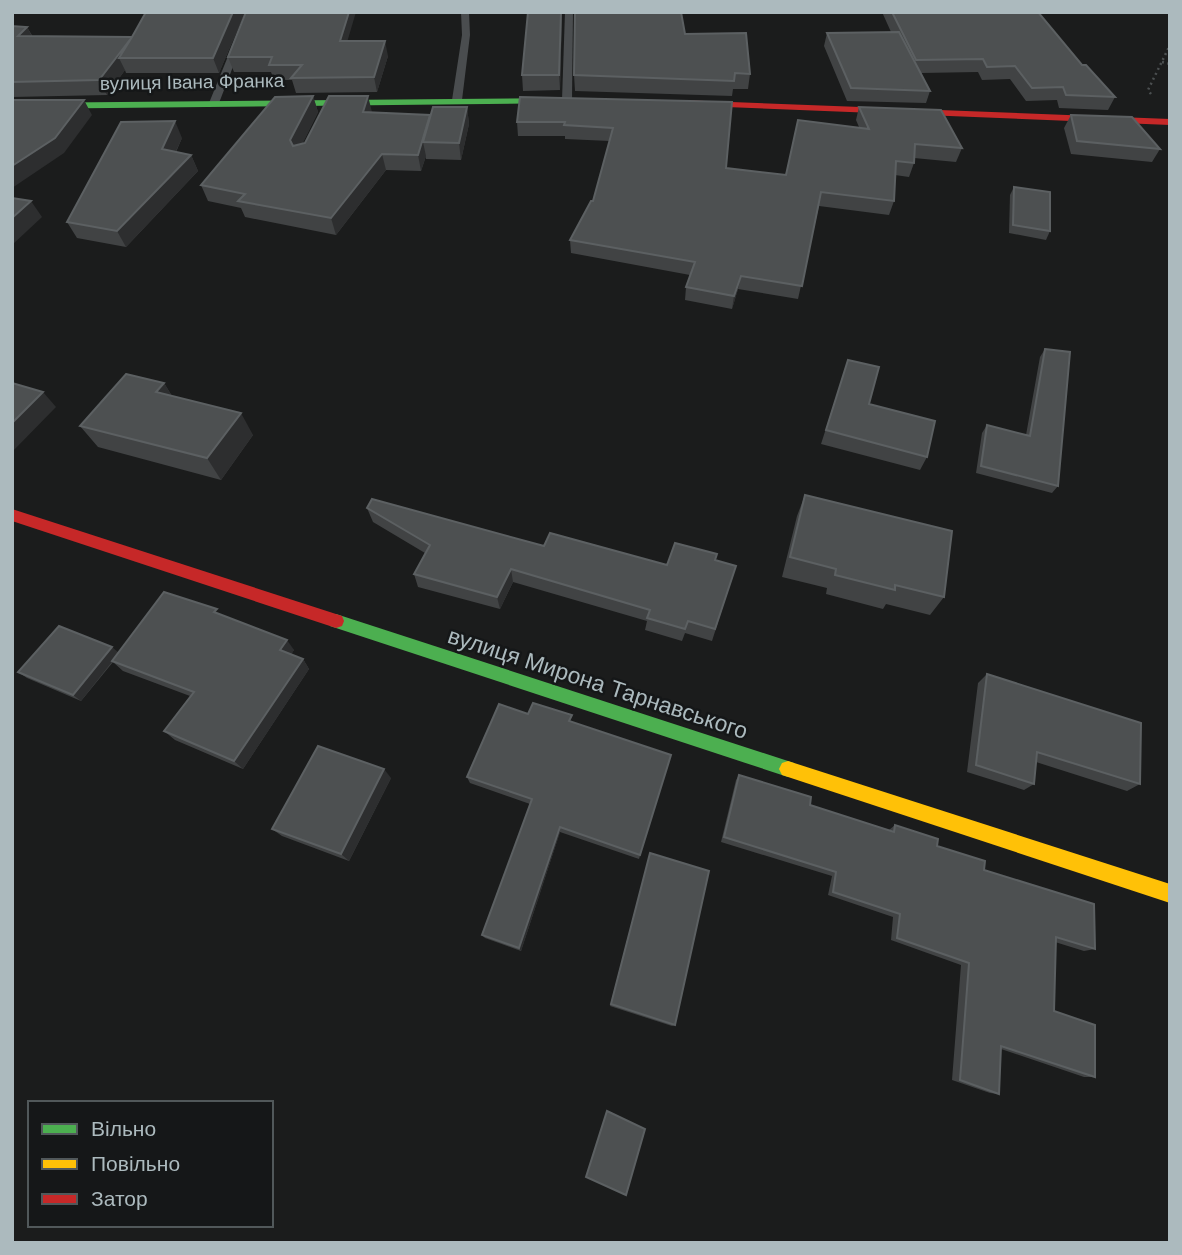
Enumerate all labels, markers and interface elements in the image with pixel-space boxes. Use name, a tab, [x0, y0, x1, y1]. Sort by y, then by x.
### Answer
street label: вулиця Івана Франка	[100, 70, 285, 94]
street label: вулиця Мирона Тарнавського	[445, 622, 751, 744]
legend	[28, 1101, 273, 1227]
text: Вільно	[91, 1117, 156, 1140]
text: Повільно	[91, 1152, 180, 1175]
text: Затор	[91, 1187, 148, 1210]

